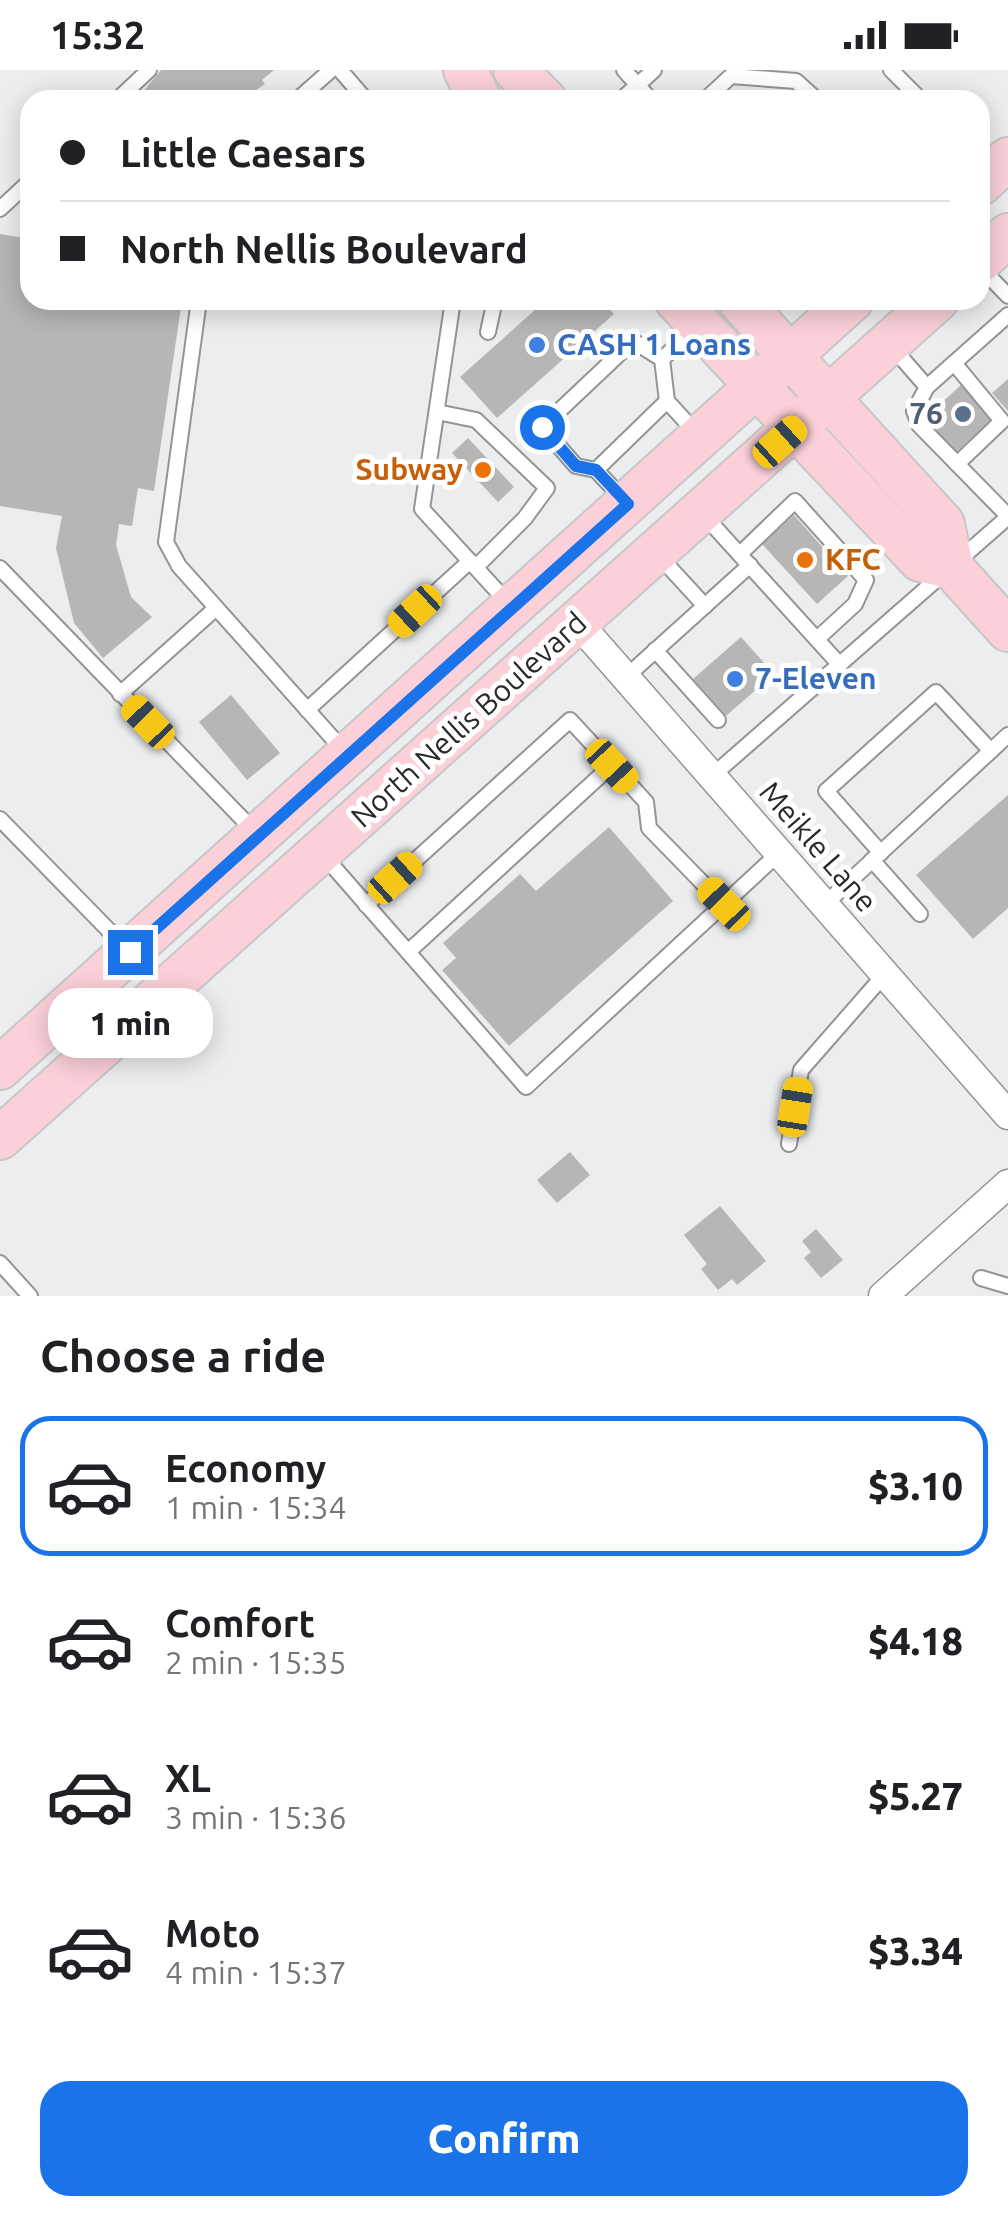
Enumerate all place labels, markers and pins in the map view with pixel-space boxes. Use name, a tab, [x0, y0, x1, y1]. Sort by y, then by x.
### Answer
place label: CASH 1 Loans	[557, 327, 751, 361]
marker: CASH 1 Loans	[526, 334, 548, 356]
place label: 76	[909, 396, 943, 430]
marker: 76	[952, 403, 974, 425]
place label: Subway	[356, 452, 463, 486]
marker: Subway	[472, 459, 494, 481]
place label: KFC	[825, 542, 881, 576]
marker: KFC	[794, 549, 816, 571]
place label: 7-Eleven	[755, 661, 877, 695]
marker: 7-Eleven	[724, 668, 746, 690]

